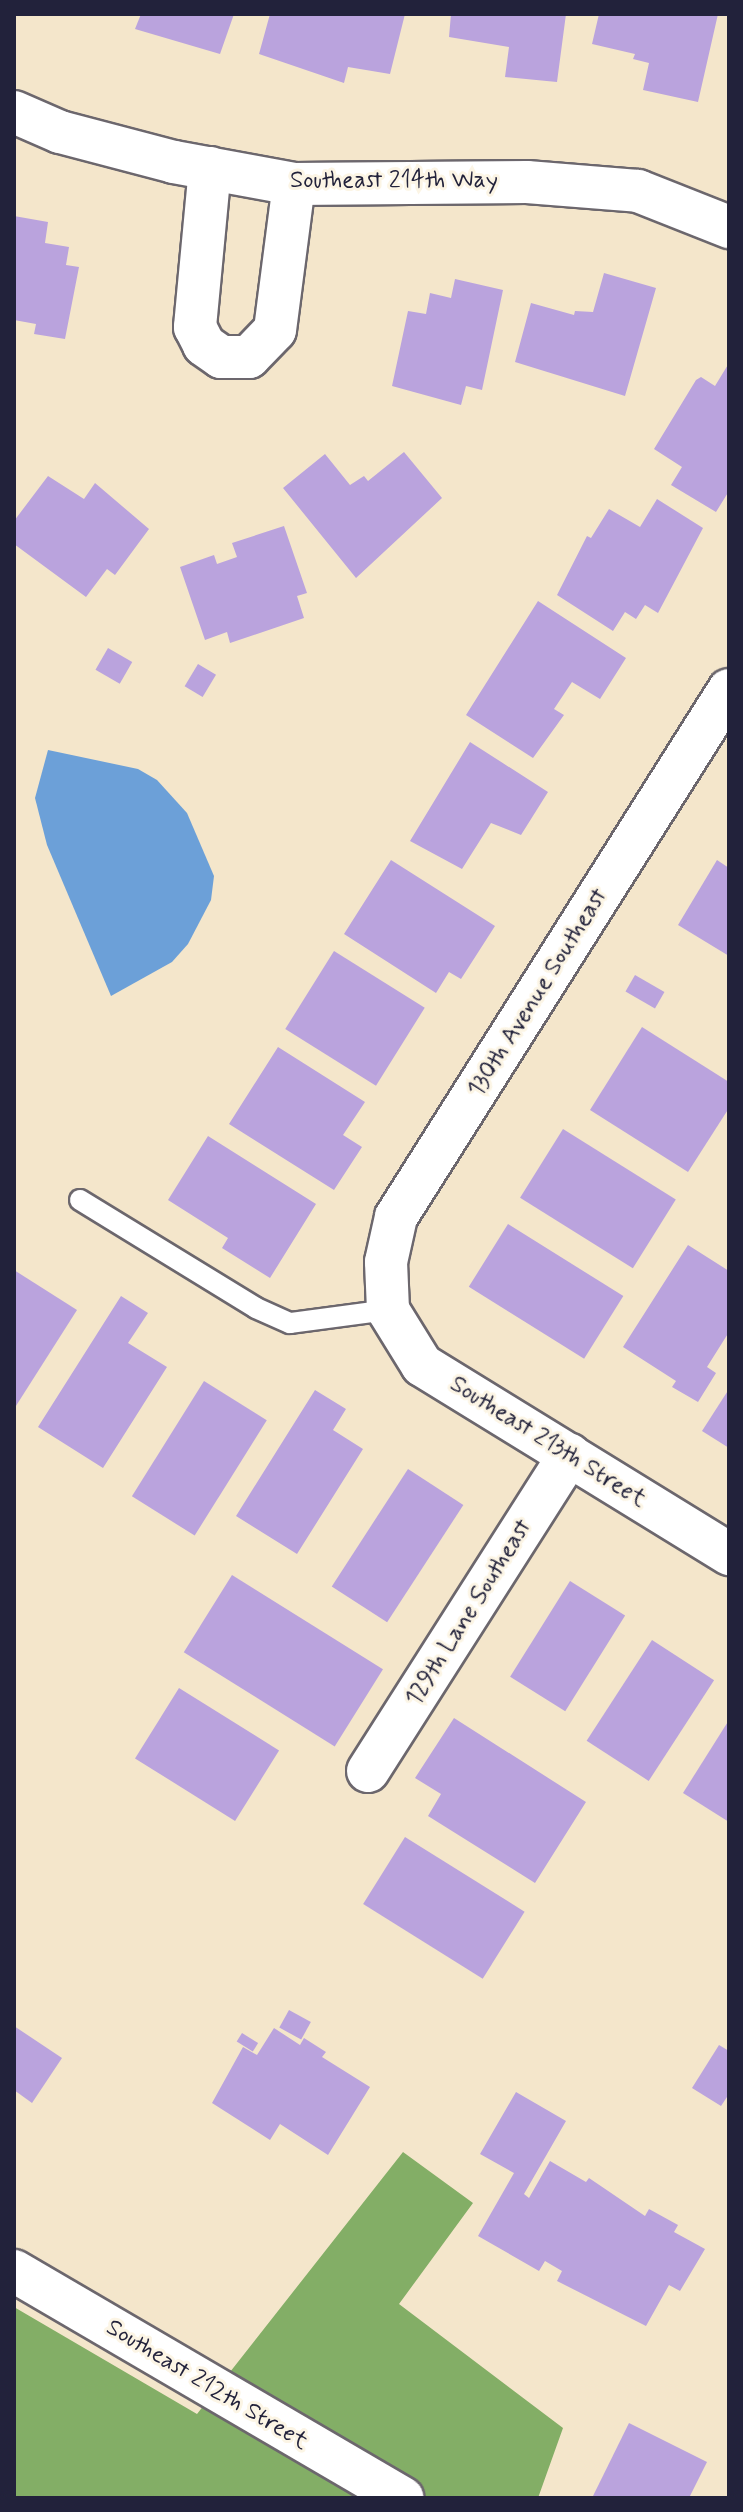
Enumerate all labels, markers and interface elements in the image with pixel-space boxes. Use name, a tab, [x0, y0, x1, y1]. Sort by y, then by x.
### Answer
street label: Southeast 214th Way	[290, 167, 498, 195]
street label: 130th Avenue Southeast	[463, 885, 613, 1101]
street label: Southeast 213th Street	[445, 1370, 651, 1514]
street label: 129th Lane Southeast	[400, 1515, 538, 1711]
street label: Southeast 212th Street	[101, 2313, 313, 2457]

